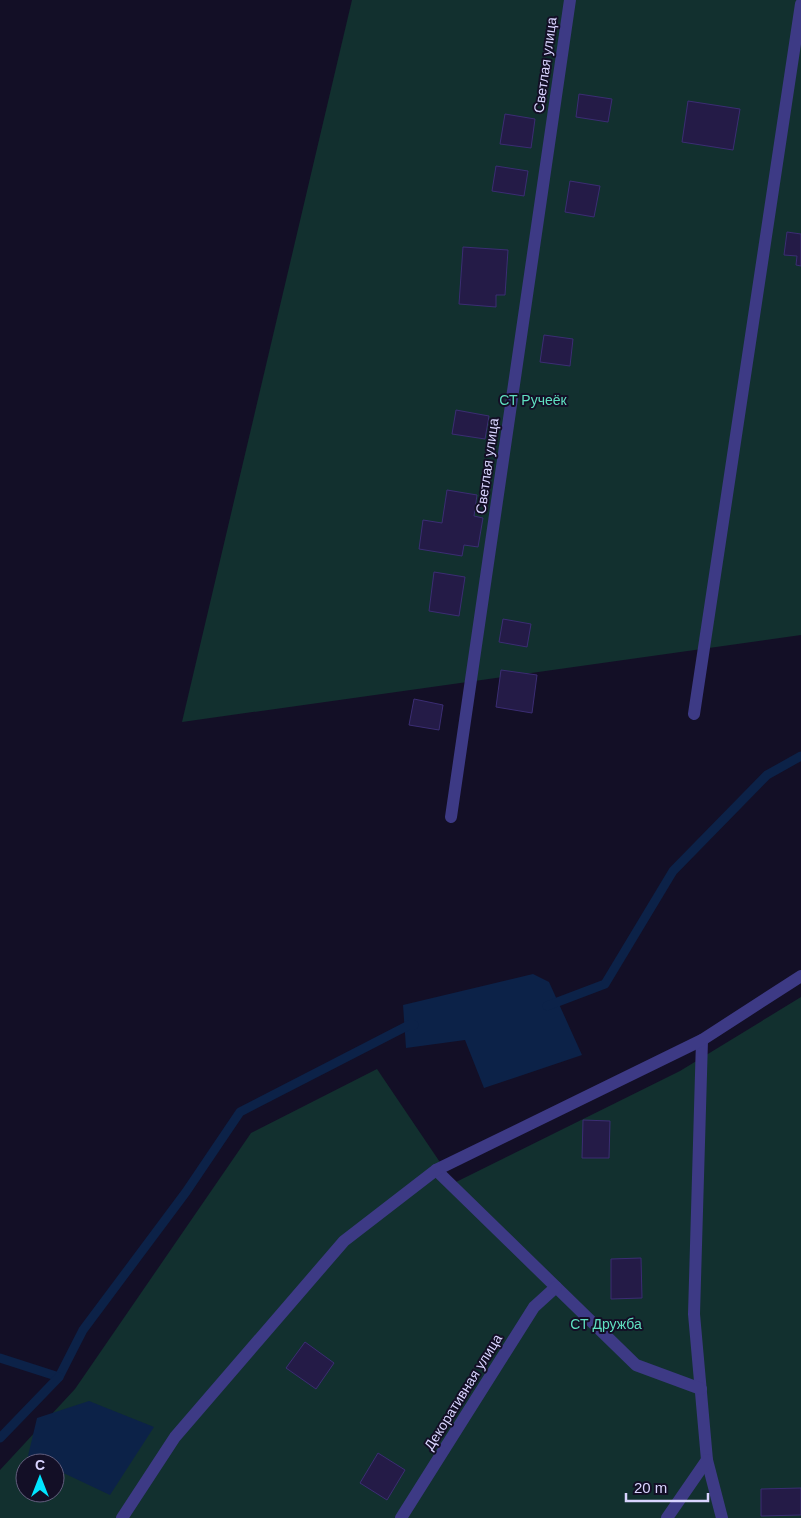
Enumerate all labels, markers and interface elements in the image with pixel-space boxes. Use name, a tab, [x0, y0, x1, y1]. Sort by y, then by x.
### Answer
street label: Светлая улица	[530, 16, 560, 114]
park label: СТ Ручеёк	[499, 392, 568, 408]
street label: Светлая улица	[472, 417, 502, 515]
park label: СТ Дружба	[570, 1316, 642, 1332]
street label: Декоративная улица	[421, 1331, 505, 1453]
north arrow	[15, 1453, 65, 1503]
text: С	[35, 1457, 45, 1473]
scale bar	[626, 1470, 708, 1502]
text: 20 m	[634, 1479, 667, 1496]

